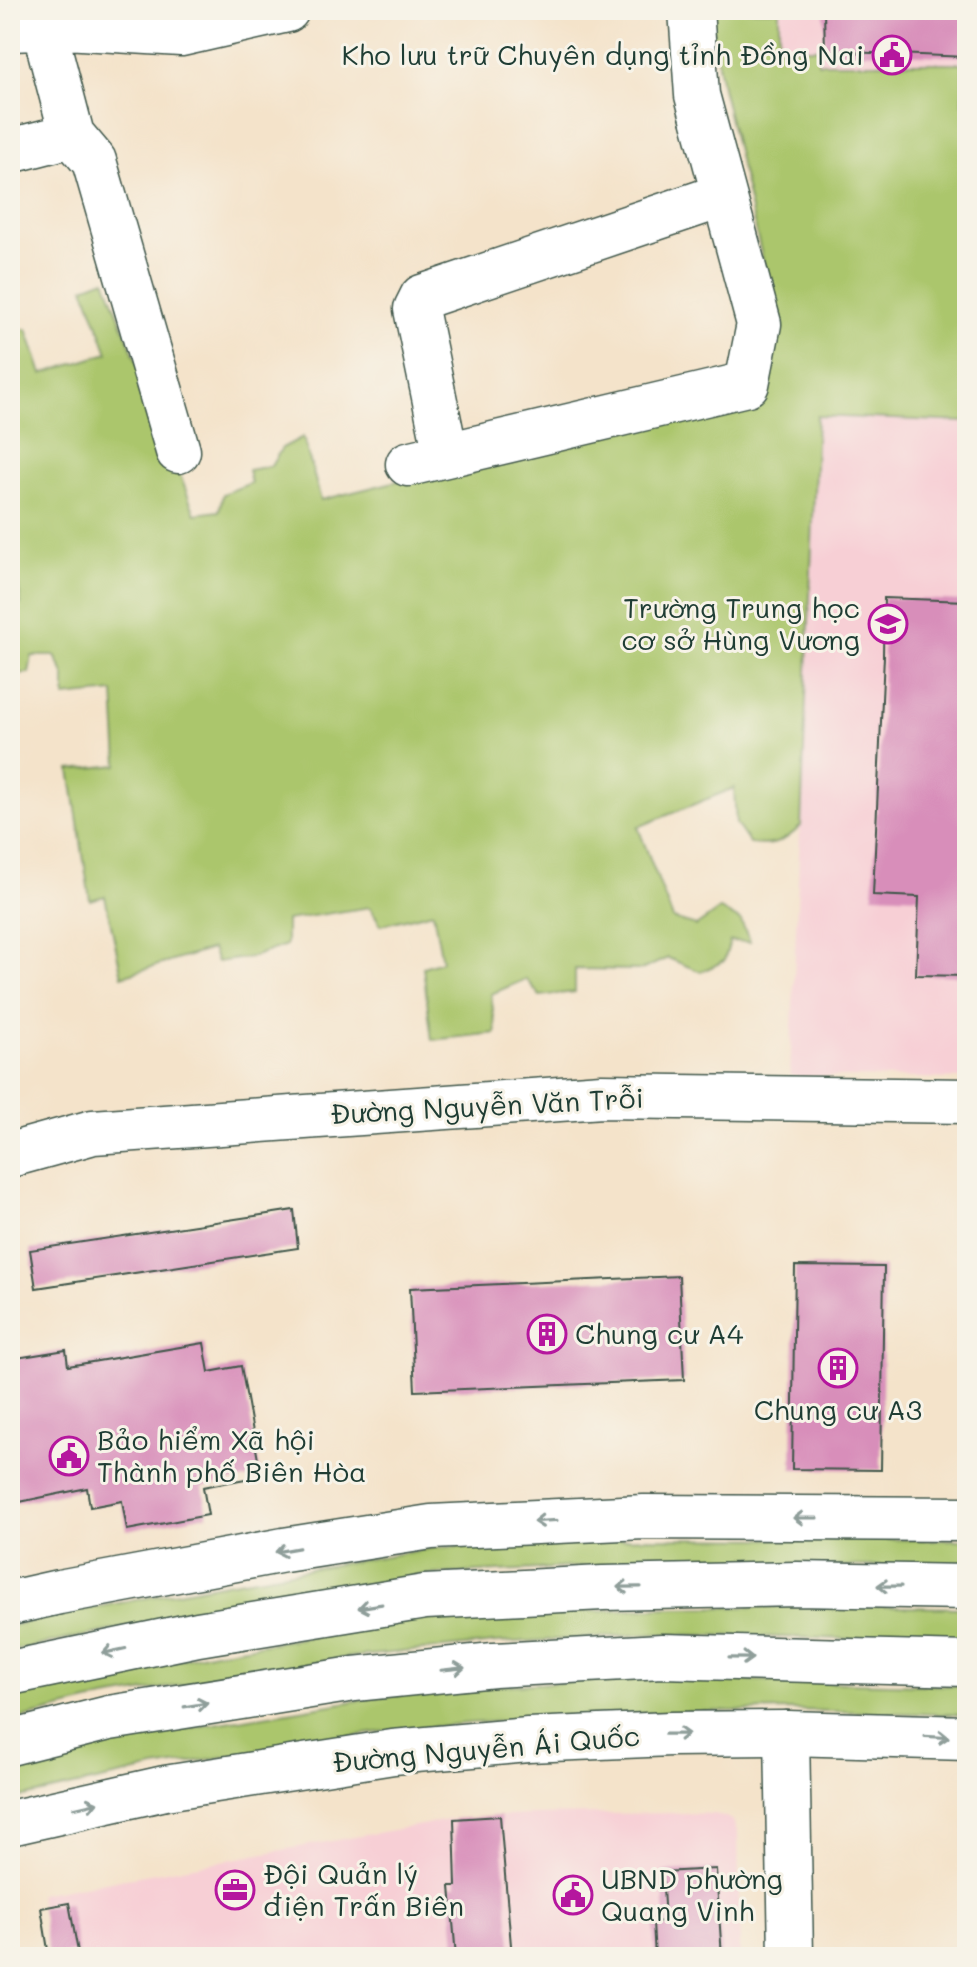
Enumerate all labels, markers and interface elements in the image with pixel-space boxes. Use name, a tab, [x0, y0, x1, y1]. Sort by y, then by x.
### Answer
public building icon: Kho lưu trữ Chuyên dụng tỉnh Đồng Nai	[871, 34, 913, 76]
place label: Kho lưu trữ Chuyên dụng tỉnh Đồng Nai	[342, 36, 864, 72]
place label: Trường Trung học cơ sở Hùng Vương	[621, 589, 860, 657]
school or university icon: Trường Trung học cơ sở Hùng Vương	[867, 603, 909, 645]
street label: Đường Nguyễn Văn Trỗi	[329, 1079, 645, 1131]
building icon: Chung cư A4	[526, 1313, 568, 1355]
place label: Chung cư A4	[575, 1315, 744, 1351]
building icon: Chung cư A3	[817, 1347, 859, 1389]
place label: Chung cư A3	[754, 1391, 922, 1427]
place label: Bảo hiểm Xã hội Thành phố Biên Hòa	[97, 1421, 367, 1489]
public building icon: Bảo hiểm Xã hội Thành phố Biên Hòa	[48, 1435, 90, 1477]
one-way arrow	[792, 1510, 819, 1526]
one-way arrow	[532, 1514, 559, 1529]
one-way arrow	[275, 1543, 300, 1558]
one-way arrow	[876, 1578, 903, 1593]
one-way arrow	[616, 1580, 643, 1595]
one-way arrow	[358, 1599, 383, 1614]
one-way arrow	[102, 1644, 127, 1659]
one-way arrow	[727, 1650, 754, 1666]
one-way arrow	[439, 1661, 466, 1676]
one-way arrow	[183, 1696, 208, 1711]
street label: Đường Nguyễn Ái Quốc	[331, 1717, 641, 1779]
one-way arrow	[663, 1727, 690, 1742]
one-way arrow	[923, 1729, 950, 1744]
one-way arrow	[73, 1797, 98, 1812]
place label: Đội Quản lý điện Trấn Biên	[263, 1855, 464, 1923]
place label: UBND phường Quang Vinh	[601, 1860, 783, 1928]
office icon: Đội Quản lý điện Trấn Biên	[214, 1869, 256, 1911]
public building icon: UBND phường Quang Vinh	[552, 1874, 594, 1916]

